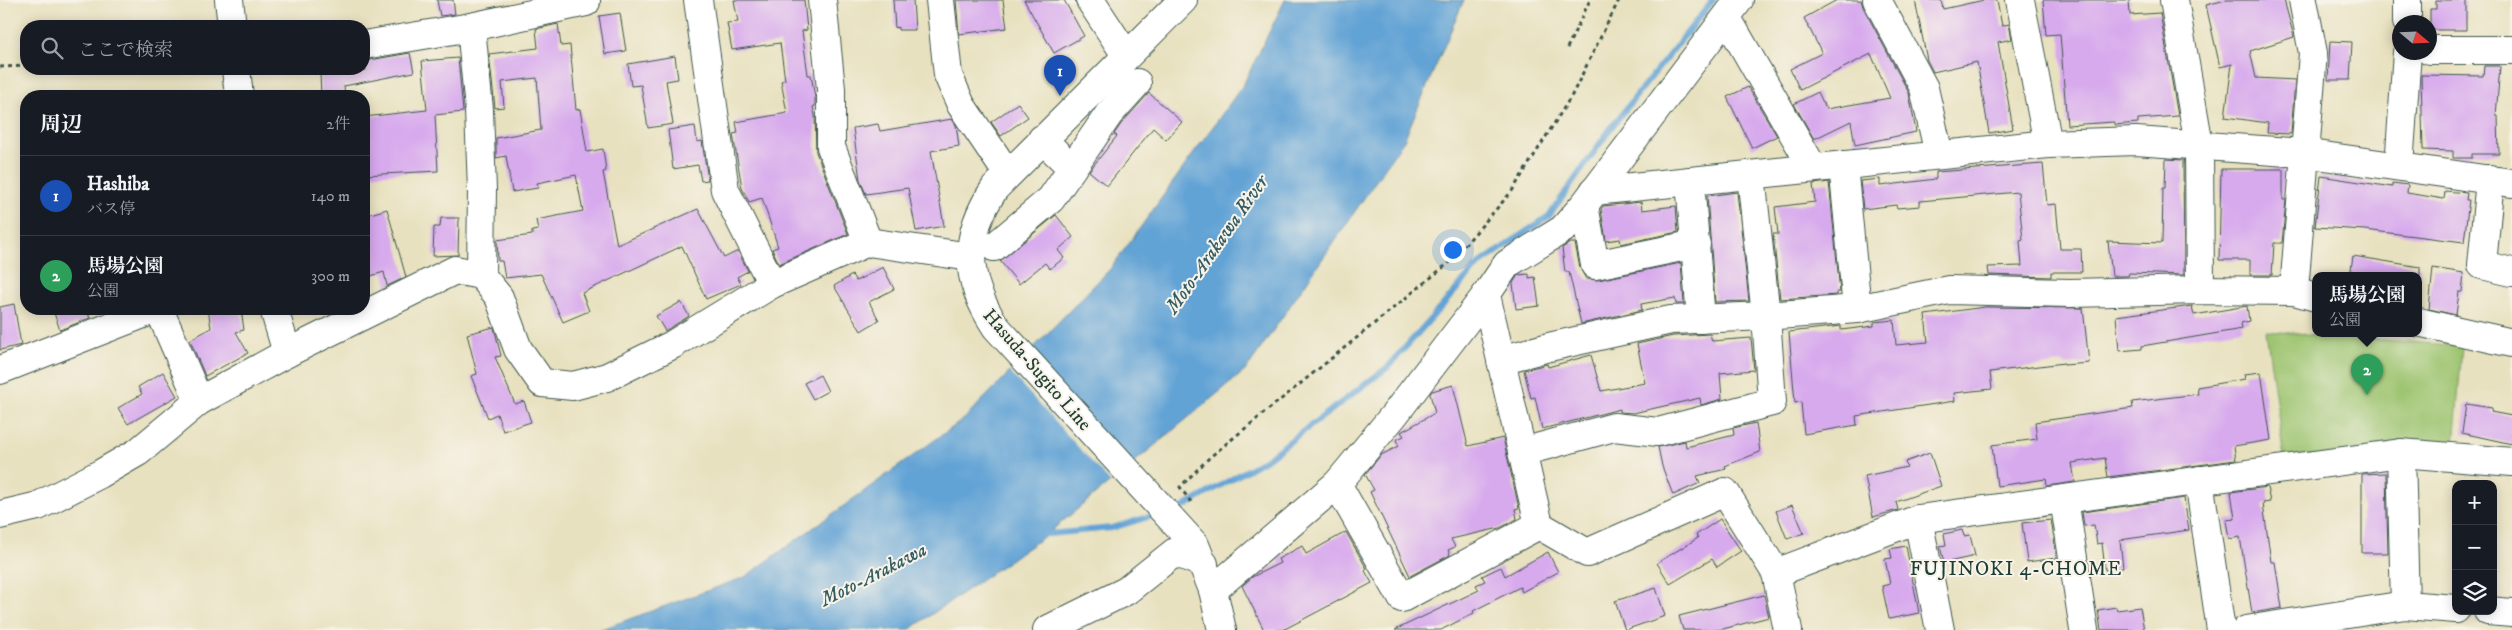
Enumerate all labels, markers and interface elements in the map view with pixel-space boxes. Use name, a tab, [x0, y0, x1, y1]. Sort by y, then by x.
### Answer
north arrow	[2392, 15, 2437, 60]
search box	[20, 20, 370, 75]
icon: search	[38, 34, 66, 62]
text: ここで検索	[78, 39, 173, 62]
pin: 1	[1044, 55, 1076, 96]
text: 周辺	[40, 112, 82, 138]
text: 2件	[326, 114, 350, 134]
water label: Moto-Arakawa River	[1159, 169, 1275, 320]
text: Hashiba	[87, 173, 149, 196]
text: 1	[53, 186, 59, 206]
text: 140 m	[311, 186, 350, 206]
text: バス停	[87, 199, 135, 219]
your location	[1440, 237, 1466, 263]
text: 馬場公園	[87, 255, 163, 278]
text: 2	[52, 266, 60, 286]
text: 300 m	[311, 266, 350, 286]
popup	[2312, 272, 2422, 337]
text: 公園	[87, 281, 119, 301]
text: 馬場公園	[2329, 284, 2405, 307]
street label: Hasuda-Sugito Line	[978, 304, 1096, 436]
text: 公園	[2329, 310, 2361, 330]
pin: 2	[2351, 354, 2383, 395]
map controls	[2452, 480, 2497, 615]
button: +	[2452, 480, 2497, 525]
button: −	[2452, 525, 2497, 570]
water label: Moto-Arakawa	[814, 538, 931, 614]
district label: FUJINOKI 4-CHOME	[1910, 557, 2122, 582]
button: layers	[2452, 570, 2497, 615]

